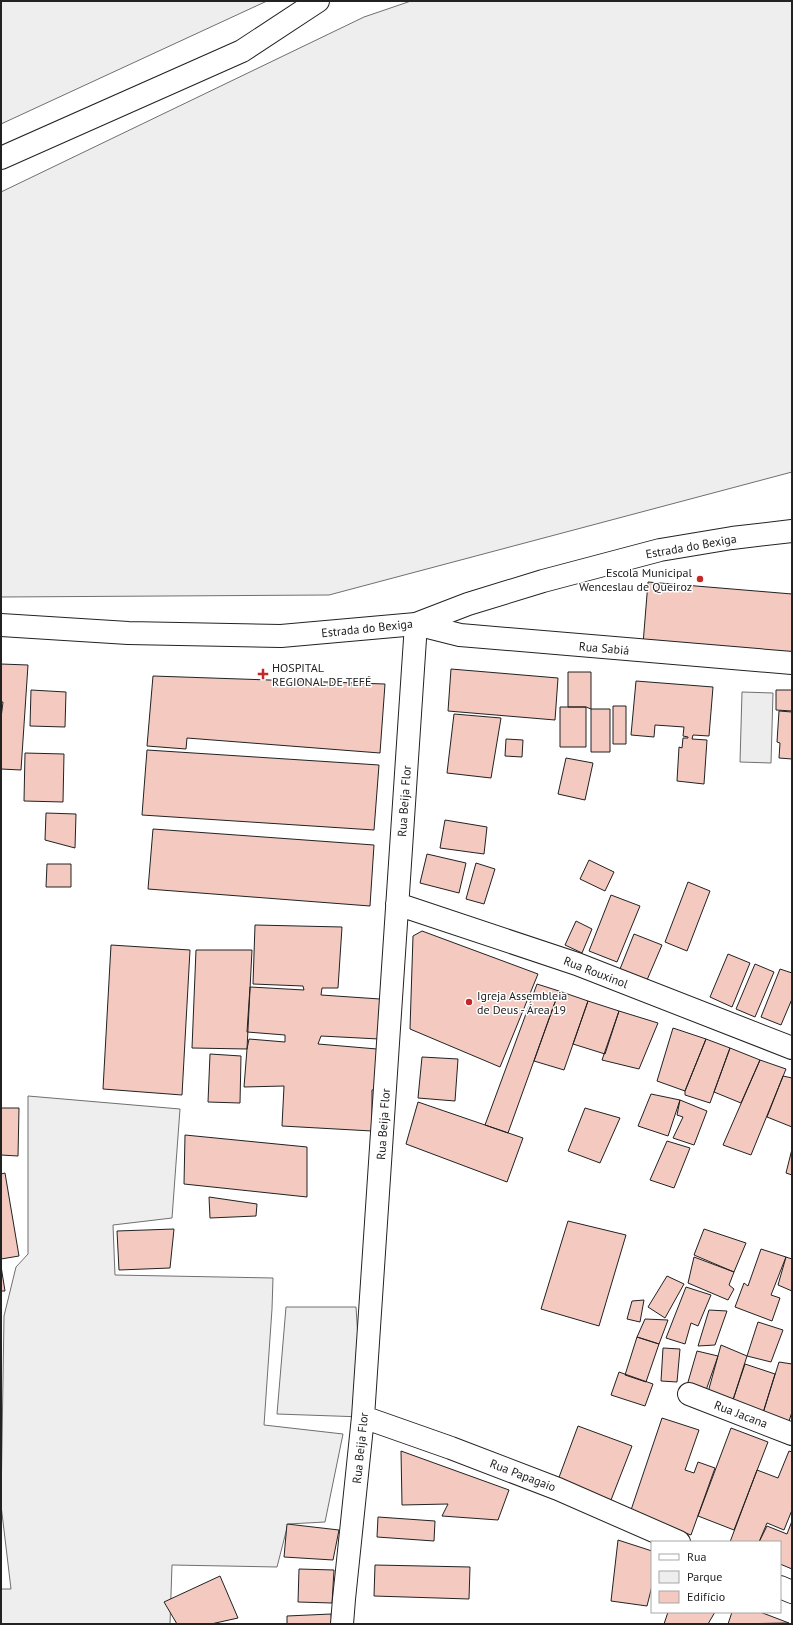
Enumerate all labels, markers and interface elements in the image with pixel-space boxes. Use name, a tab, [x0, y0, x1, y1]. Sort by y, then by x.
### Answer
street label: Estrada do Bexiga	[644, 531, 738, 561]
place label: Escola Municipal Wenceslau de Queiroz	[579, 565, 692, 594]
marker: Escola Municipal Wenceslau de Queiroz	[695, 574, 705, 584]
street label: Estrada do Bexiga	[321, 616, 414, 640]
street label: Rua Sabiá	[578, 638, 630, 658]
place label: HOSPITAL REGIONAL DE TEFÉ	[272, 660, 371, 689]
marker: HOSPITAL REGIONAL DE TEFÉ	[257, 668, 269, 680]
street label: Rua Beija Flor	[394, 765, 414, 837]
street label: Rua Rouxinol	[562, 953, 631, 991]
place label: Igreja Assembleia de Deus - Área 19	[477, 988, 567, 1017]
marker: Igreja Assembleia de Deus - Área 19	[464, 997, 474, 1007]
street label: Rua Beija Flor	[373, 1088, 393, 1160]
street label: Rua Jacana	[712, 1397, 770, 1431]
street label: Rua Beija Flor	[349, 1412, 371, 1484]
street label: Rua Papagaio	[488, 1456, 558, 1494]
legend	[651, 1541, 781, 1613]
text: Rua	[687, 1549, 706, 1564]
text: Parque	[687, 1569, 722, 1584]
text: Edifício	[687, 1589, 725, 1604]

